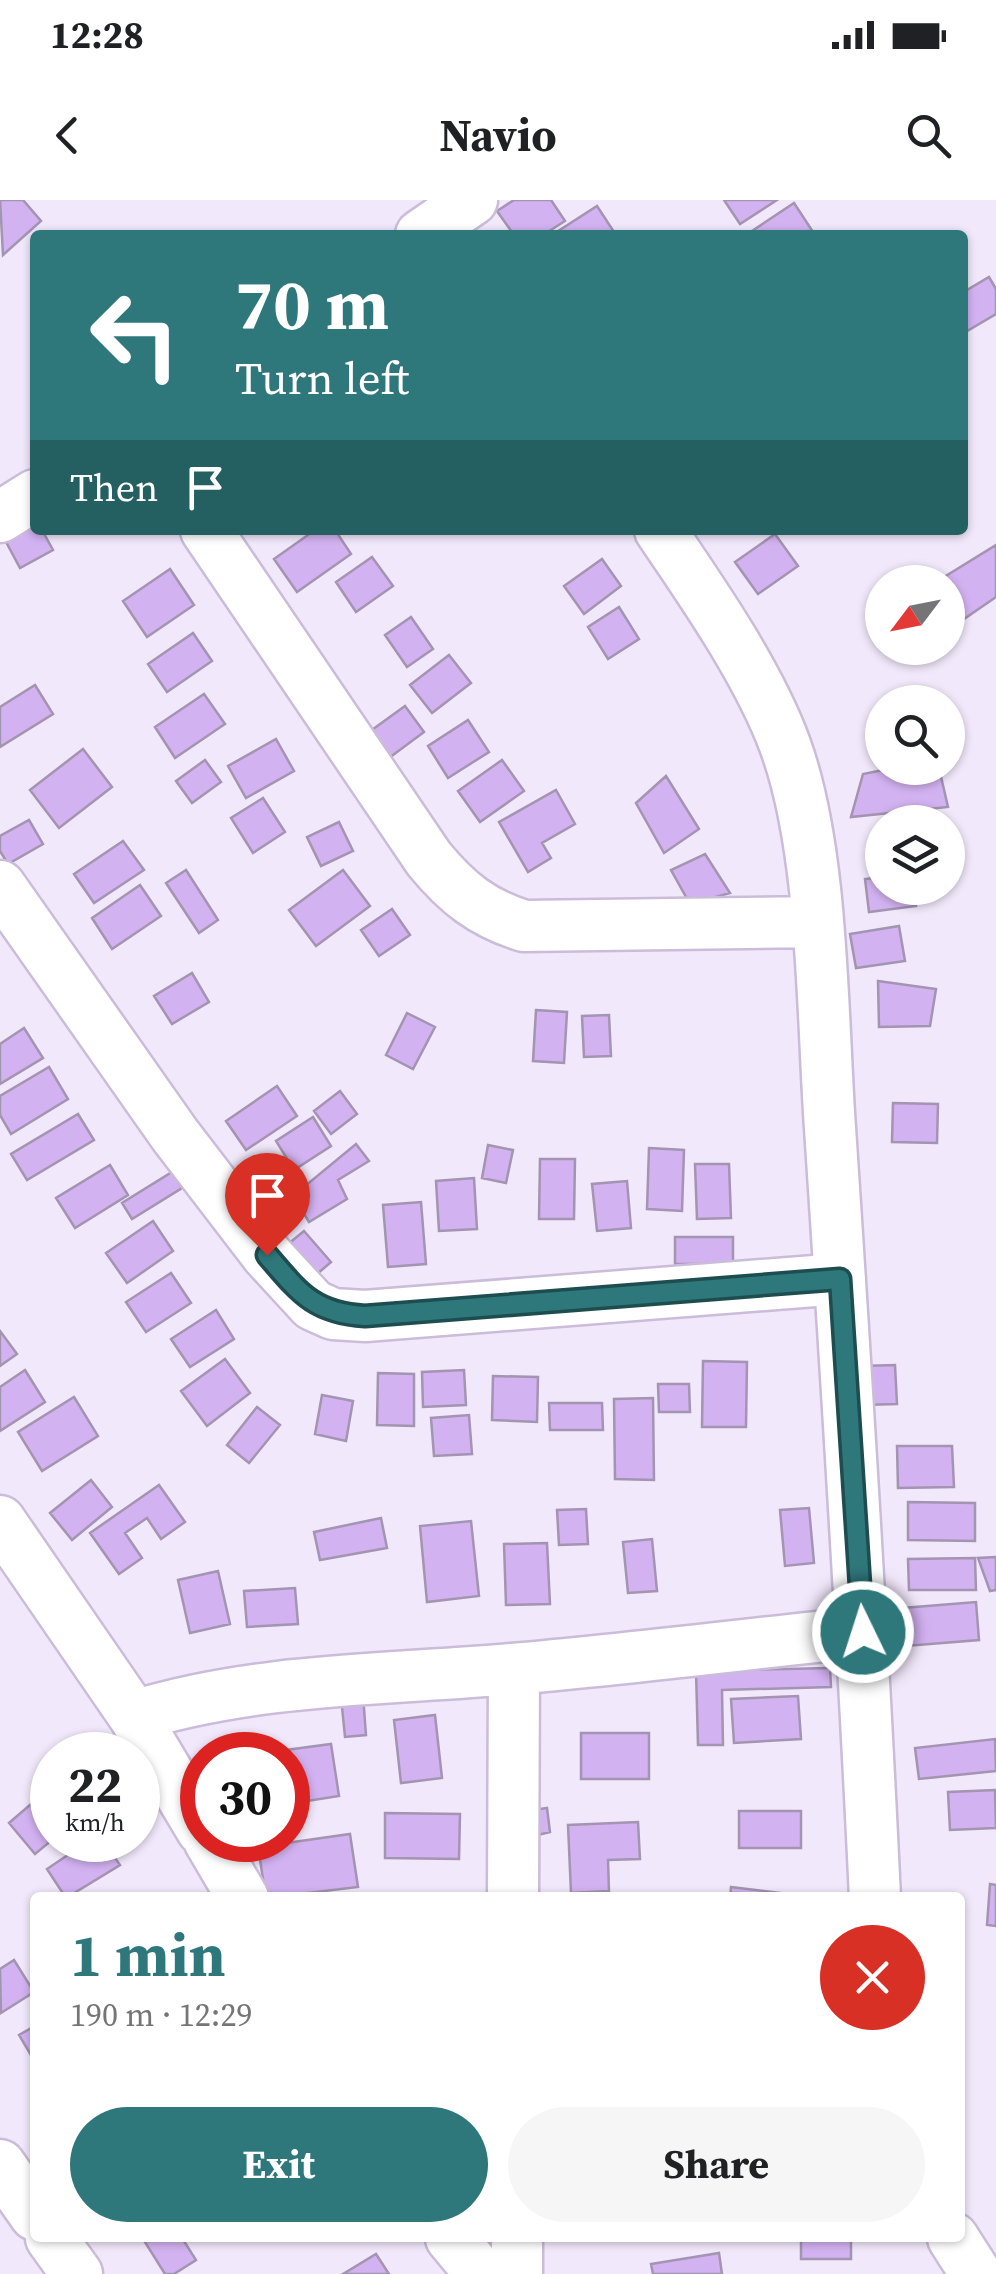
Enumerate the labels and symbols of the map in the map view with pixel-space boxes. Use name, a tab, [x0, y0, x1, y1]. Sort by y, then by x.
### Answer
north arrow	[865, 565, 965, 665]
pin	[225, 1153, 310, 1256]
position arrow	[811, 1580, 915, 1684]
speed limit sign: 30	[180, 1732, 310, 1862]

